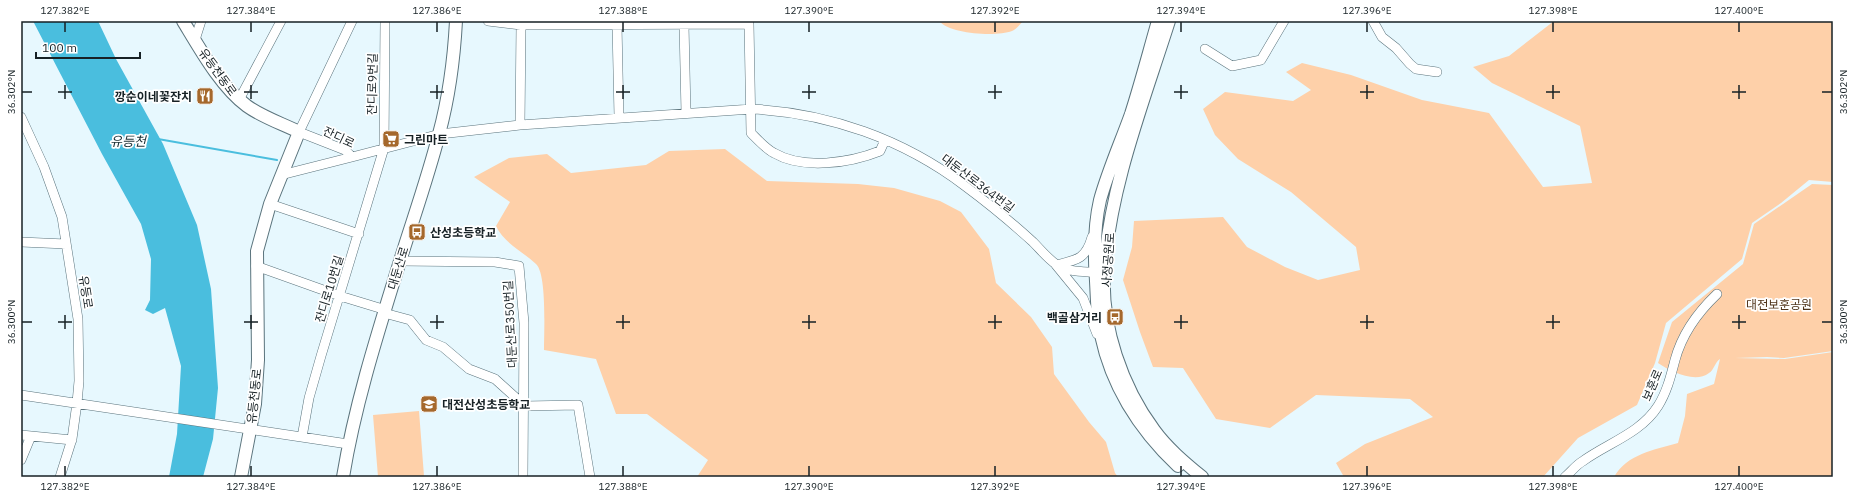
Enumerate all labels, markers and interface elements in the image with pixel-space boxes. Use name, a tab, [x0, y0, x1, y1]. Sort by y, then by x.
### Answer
text: 127.382°E	[40, 4, 90, 17]
text: 127.384°E	[226, 4, 276, 17]
text: 127.386°E	[412, 4, 462, 17]
text: 127.388°E	[598, 4, 648, 17]
text: 127.390°E	[784, 4, 834, 17]
text: 127.392°E	[970, 4, 1020, 17]
text: 127.394°E	[1156, 4, 1206, 17]
text: 127.396°E	[1342, 4, 1392, 17]
text: 127.398°E	[1528, 4, 1578, 17]
text: 127.400°E	[1714, 4, 1764, 17]
scale bar	[36, 34, 140, 60]
text: 100 m	[42, 40, 77, 55]
street label: 유등천동로	[196, 45, 240, 99]
street label: 잔디로9번길	[364, 53, 380, 115]
text: 36.302°N	[5, 70, 18, 114]
text: 36.302°N	[1837, 70, 1850, 114]
restaurant icon: 깡순이네꽃잔치	[195, 86, 215, 106]
place label: 깡순이네꽃잔치	[115, 89, 192, 104]
street label: 잔디로	[321, 123, 357, 151]
supermarket icon: 그린마트	[381, 129, 401, 149]
place label: 그린마트	[404, 132, 448, 147]
water label: 유등천	[110, 133, 147, 150]
street label: 대둔산로364번길	[938, 151, 1018, 215]
bus stop icon: 산성초등학교	[407, 222, 427, 242]
place label: 산성초등학교	[430, 225, 496, 240]
street label: 사정공원로	[1099, 232, 1117, 288]
street label: 대둔산로	[384, 245, 412, 291]
street label: 잔디로10번길	[312, 254, 346, 324]
street label: 유등로	[76, 274, 96, 310]
street label: 대둔산로350번길	[500, 280, 520, 368]
park label: 대전보훈공원	[1746, 297, 1812, 312]
text: 36.300°N	[5, 300, 18, 344]
text: 36.300°N	[1837, 300, 1850, 344]
bus stop icon: 백골삼거리	[1105, 307, 1125, 327]
place label: 백골삼거리	[1047, 310, 1102, 325]
street label: 보훈로	[1639, 367, 1665, 403]
street label: 유등천동로	[244, 368, 264, 424]
school or university icon: 대전산성초등학교	[419, 394, 439, 414]
place label: 대전산성초등학교	[442, 397, 530, 412]
text: 127.382°E	[40, 480, 90, 493]
text: 127.384°E	[226, 480, 276, 493]
text: 127.386°E	[412, 480, 462, 493]
text: 127.388°E	[598, 480, 648, 493]
text: 127.390°E	[784, 480, 834, 493]
text: 127.392°E	[970, 480, 1020, 493]
text: 127.394°E	[1156, 480, 1206, 493]
text: 127.396°E	[1342, 480, 1392, 493]
text: 127.398°E	[1528, 480, 1578, 493]
text: 127.400°E	[1714, 480, 1764, 493]

